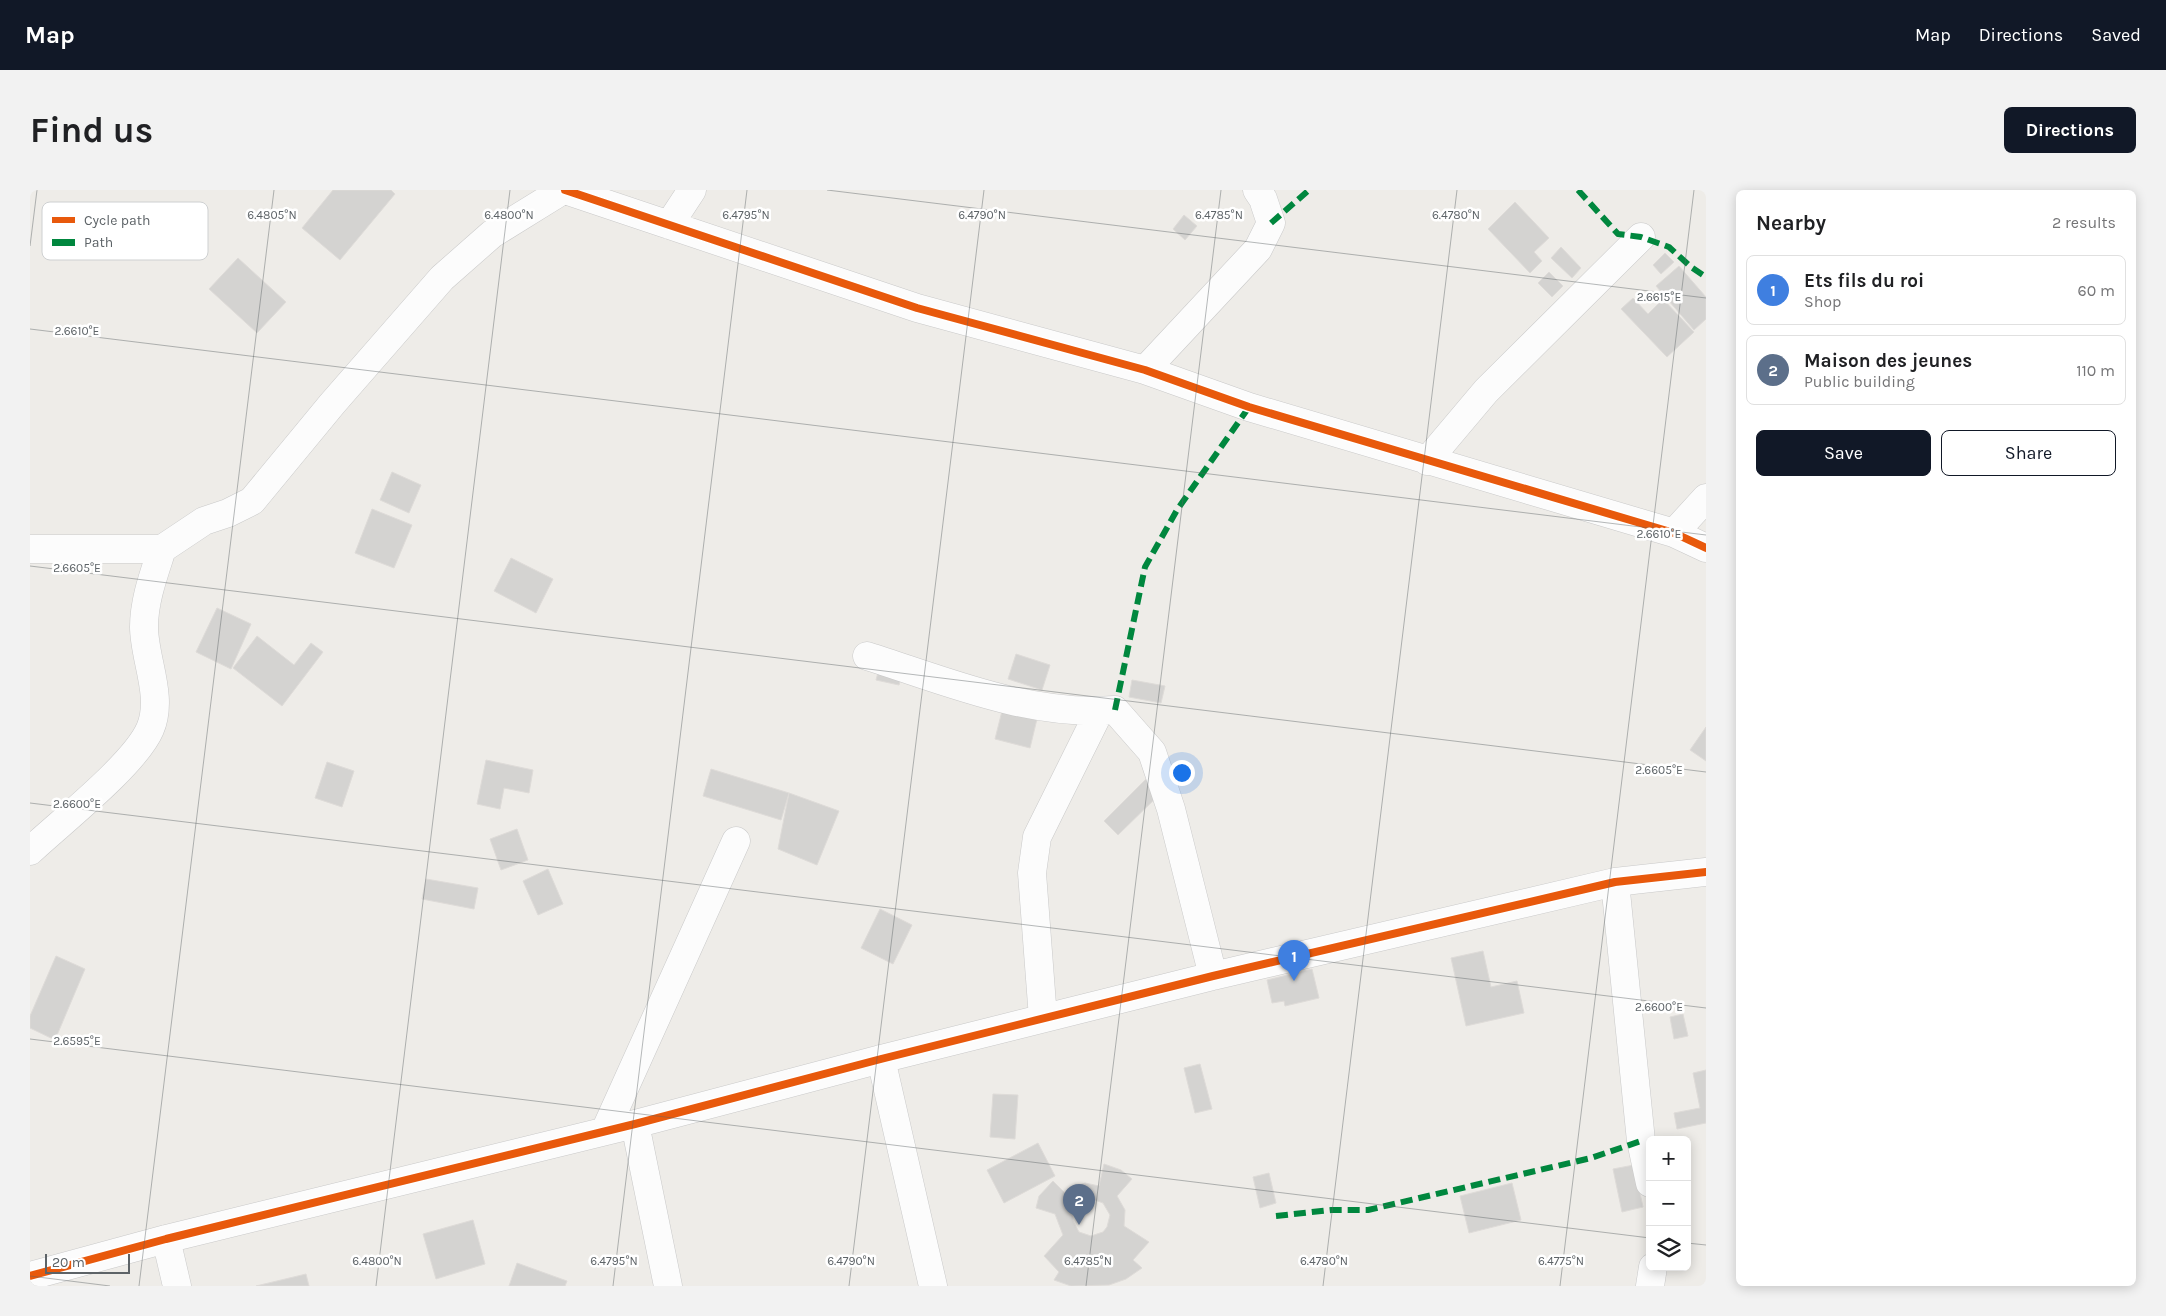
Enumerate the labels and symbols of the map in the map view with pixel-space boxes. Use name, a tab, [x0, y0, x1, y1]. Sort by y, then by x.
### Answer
legend	[42, 202, 208, 260]
text: 6.4805°N	[247, 208, 297, 222]
text: 6.4800°N	[484, 208, 534, 222]
text: 6.4795°N	[722, 208, 770, 222]
text: 6.4790°N	[958, 208, 1006, 222]
text: 6.4785°N	[1195, 208, 1243, 222]
text: 6.4780°N	[1432, 208, 1480, 222]
text: Cycle path	[84, 212, 150, 229]
text: Path	[84, 234, 113, 251]
text: 2.6615°E	[1637, 290, 1681, 304]
text: 2.6610°E	[55, 324, 99, 338]
text: 2.6610°E	[1637, 527, 1681, 541]
text: 2.6605°E	[53, 561, 101, 575]
your location	[1169, 760, 1195, 786]
text: 2.6605°E	[1635, 763, 1683, 777]
text: 2.6600°E	[53, 797, 101, 811]
pin: 1	[1278, 940, 1310, 981]
text: 2.6600°E	[1635, 1000, 1683, 1014]
text: 2.6595°E	[53, 1034, 101, 1048]
pin: 2	[1063, 1184, 1095, 1225]
scale bar	[45, 1251, 130, 1274]
text: 6.4800°N	[352, 1254, 402, 1268]
text: 6.4795°N	[590, 1254, 638, 1268]
text: 6.4790°N	[827, 1254, 875, 1268]
text: 6.4785°N	[1064, 1254, 1112, 1268]
text: 6.4780°N	[1300, 1254, 1348, 1268]
text: 6.4775°N	[1538, 1254, 1584, 1268]

